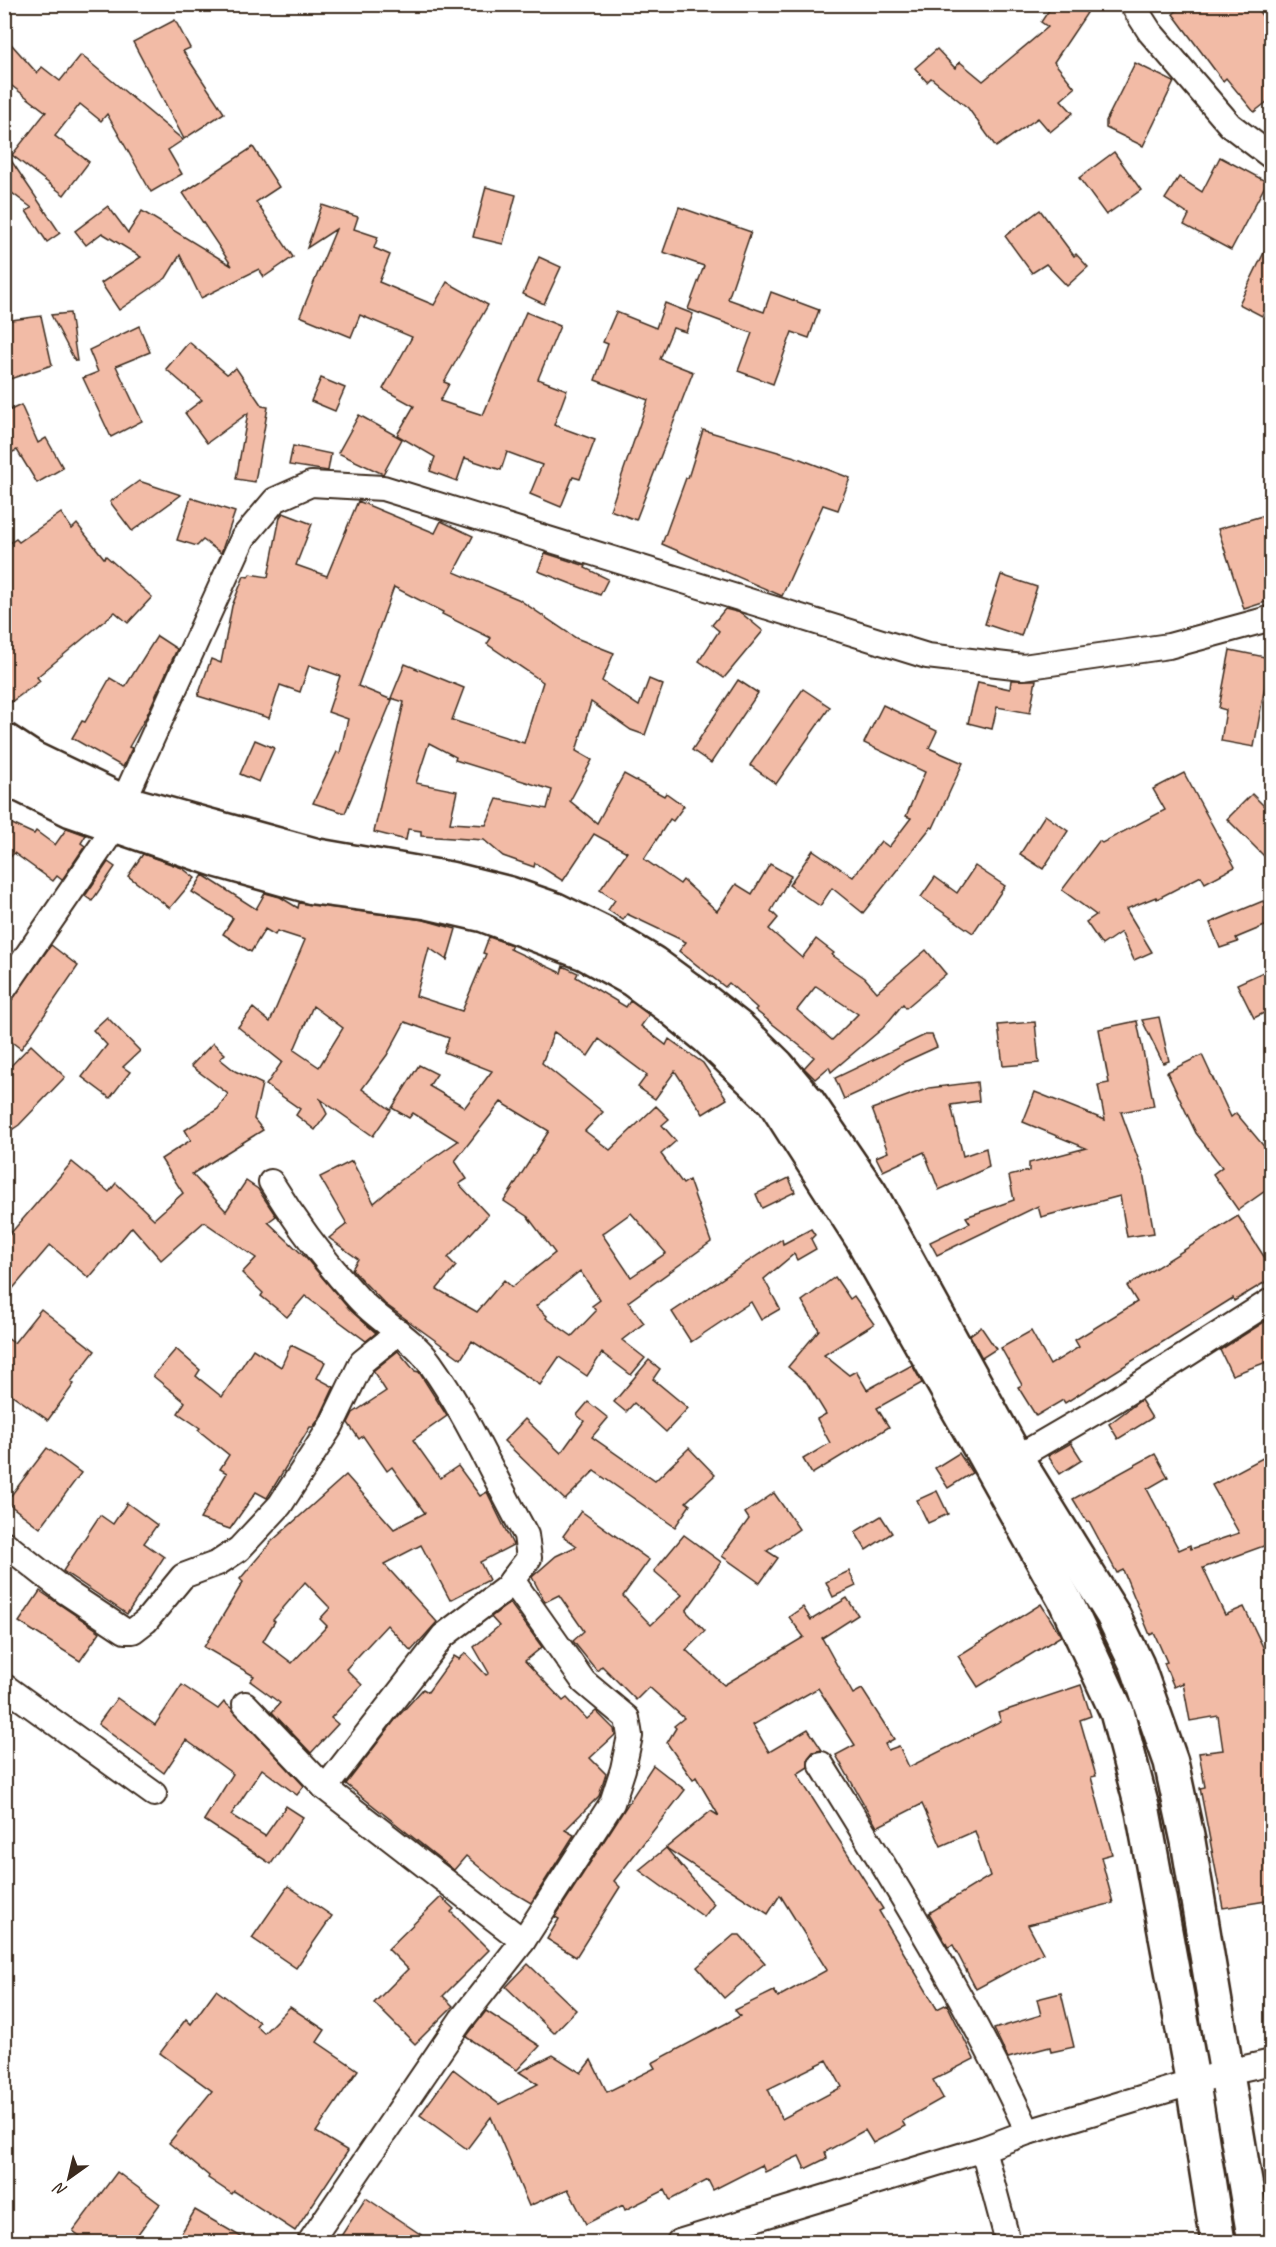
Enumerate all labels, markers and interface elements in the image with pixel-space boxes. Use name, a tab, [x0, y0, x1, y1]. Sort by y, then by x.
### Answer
north arrow	[39, 2148, 99, 2208]
text: N	[49, 2177, 71, 2201]

